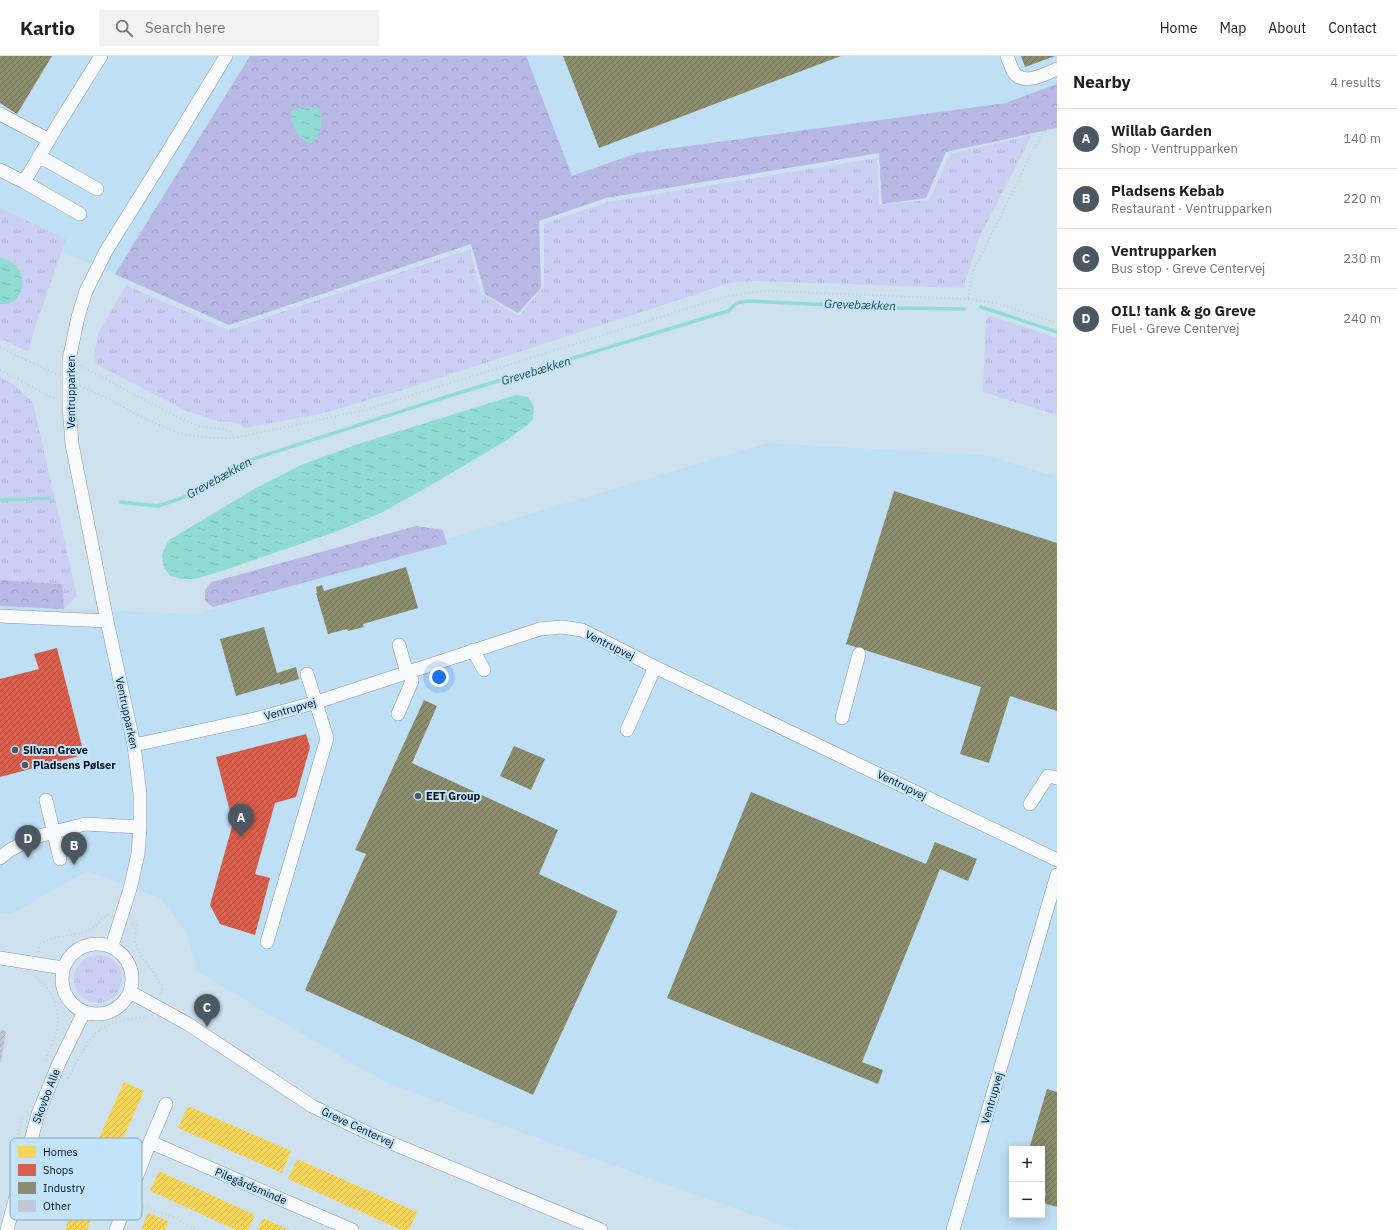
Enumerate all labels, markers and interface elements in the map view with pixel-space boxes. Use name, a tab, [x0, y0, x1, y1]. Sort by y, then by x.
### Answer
search box	[99, 10, 379, 46]
text: Kartio	[20, 16, 75, 40]
icon: search	[113, 17, 135, 39]
text: Search here	[145, 18, 225, 37]
text: Home	[1160, 19, 1197, 37]
text: Map	[1219, 19, 1246, 37]
text: About	[1268, 19, 1306, 37]
text: Contact	[1328, 19, 1377, 37]
text: Nearby	[1073, 71, 1131, 93]
text: 4 results	[1330, 74, 1381, 91]
text: Willab Garden	[1111, 121, 1212, 140]
text: A	[1082, 130, 1090, 147]
text: 140 m	[1343, 130, 1381, 147]
text: Shop · Ventrupparken	[1111, 140, 1238, 157]
text: Pladsens Kebab	[1111, 181, 1224, 200]
text: B	[1082, 190, 1090, 207]
text: 220 m	[1343, 190, 1381, 207]
text: Restaurant · Ventrupparken	[1111, 200, 1272, 217]
text: Ventrupparken	[1111, 241, 1217, 260]
text: C	[1082, 250, 1090, 267]
text: 230 m	[1343, 250, 1381, 267]
text: Bus stop · Greve Centervej	[1111, 260, 1265, 277]
water label: Grevebækken	[824, 296, 896, 313]
text: OIL! tank & go Greve	[1111, 301, 1256, 320]
text: D	[1081, 310, 1091, 327]
text: 240 m	[1343, 310, 1381, 327]
text: Fuel · Greve Centervej	[1111, 320, 1239, 337]
water label: Grevebækken	[499, 353, 573, 388]
street label: Ventrupparken	[64, 355, 78, 429]
water label: Grevebækken	[184, 453, 254, 502]
street label: Ventrupvej	[583, 627, 637, 663]
your location	[429, 667, 449, 687]
street label: Ventrupparken	[113, 676, 141, 750]
street label: Ventrupvej	[262, 695, 318, 723]
place label: Silvan Greve	[23, 743, 88, 757]
marker: Silvan Greve	[10, 745, 20, 755]
place label: Pladsens Pølser	[33, 758, 116, 772]
marker: Pladsens Pølser	[20, 760, 30, 770]
street label: Ventrupvej	[875, 767, 929, 803]
place label: EET Group	[426, 789, 480, 803]
marker: EET Group	[413, 791, 423, 801]
pin: A	[228, 804, 254, 837]
pin: D	[15, 825, 41, 858]
pin: B	[61, 832, 87, 865]
pin: C	[194, 994, 220, 1027]
street label: Skovbo Alle	[29, 1067, 63, 1125]
street label: Ventrupvej	[978, 1070, 1006, 1126]
street label: Greve Centervej	[319, 1104, 397, 1150]
legend	[10, 1138, 142, 1220]
text: Homes	[43, 1145, 78, 1159]
map controls	[1009, 1146, 1045, 1218]
button: +	[1009, 1146, 1045, 1182]
text: Shops	[43, 1163, 74, 1177]
street label: Pilegårdsminde	[213, 1165, 289, 1207]
text: Industry	[43, 1181, 86, 1195]
button: −	[1009, 1182, 1045, 1218]
text: Other	[43, 1199, 71, 1213]

